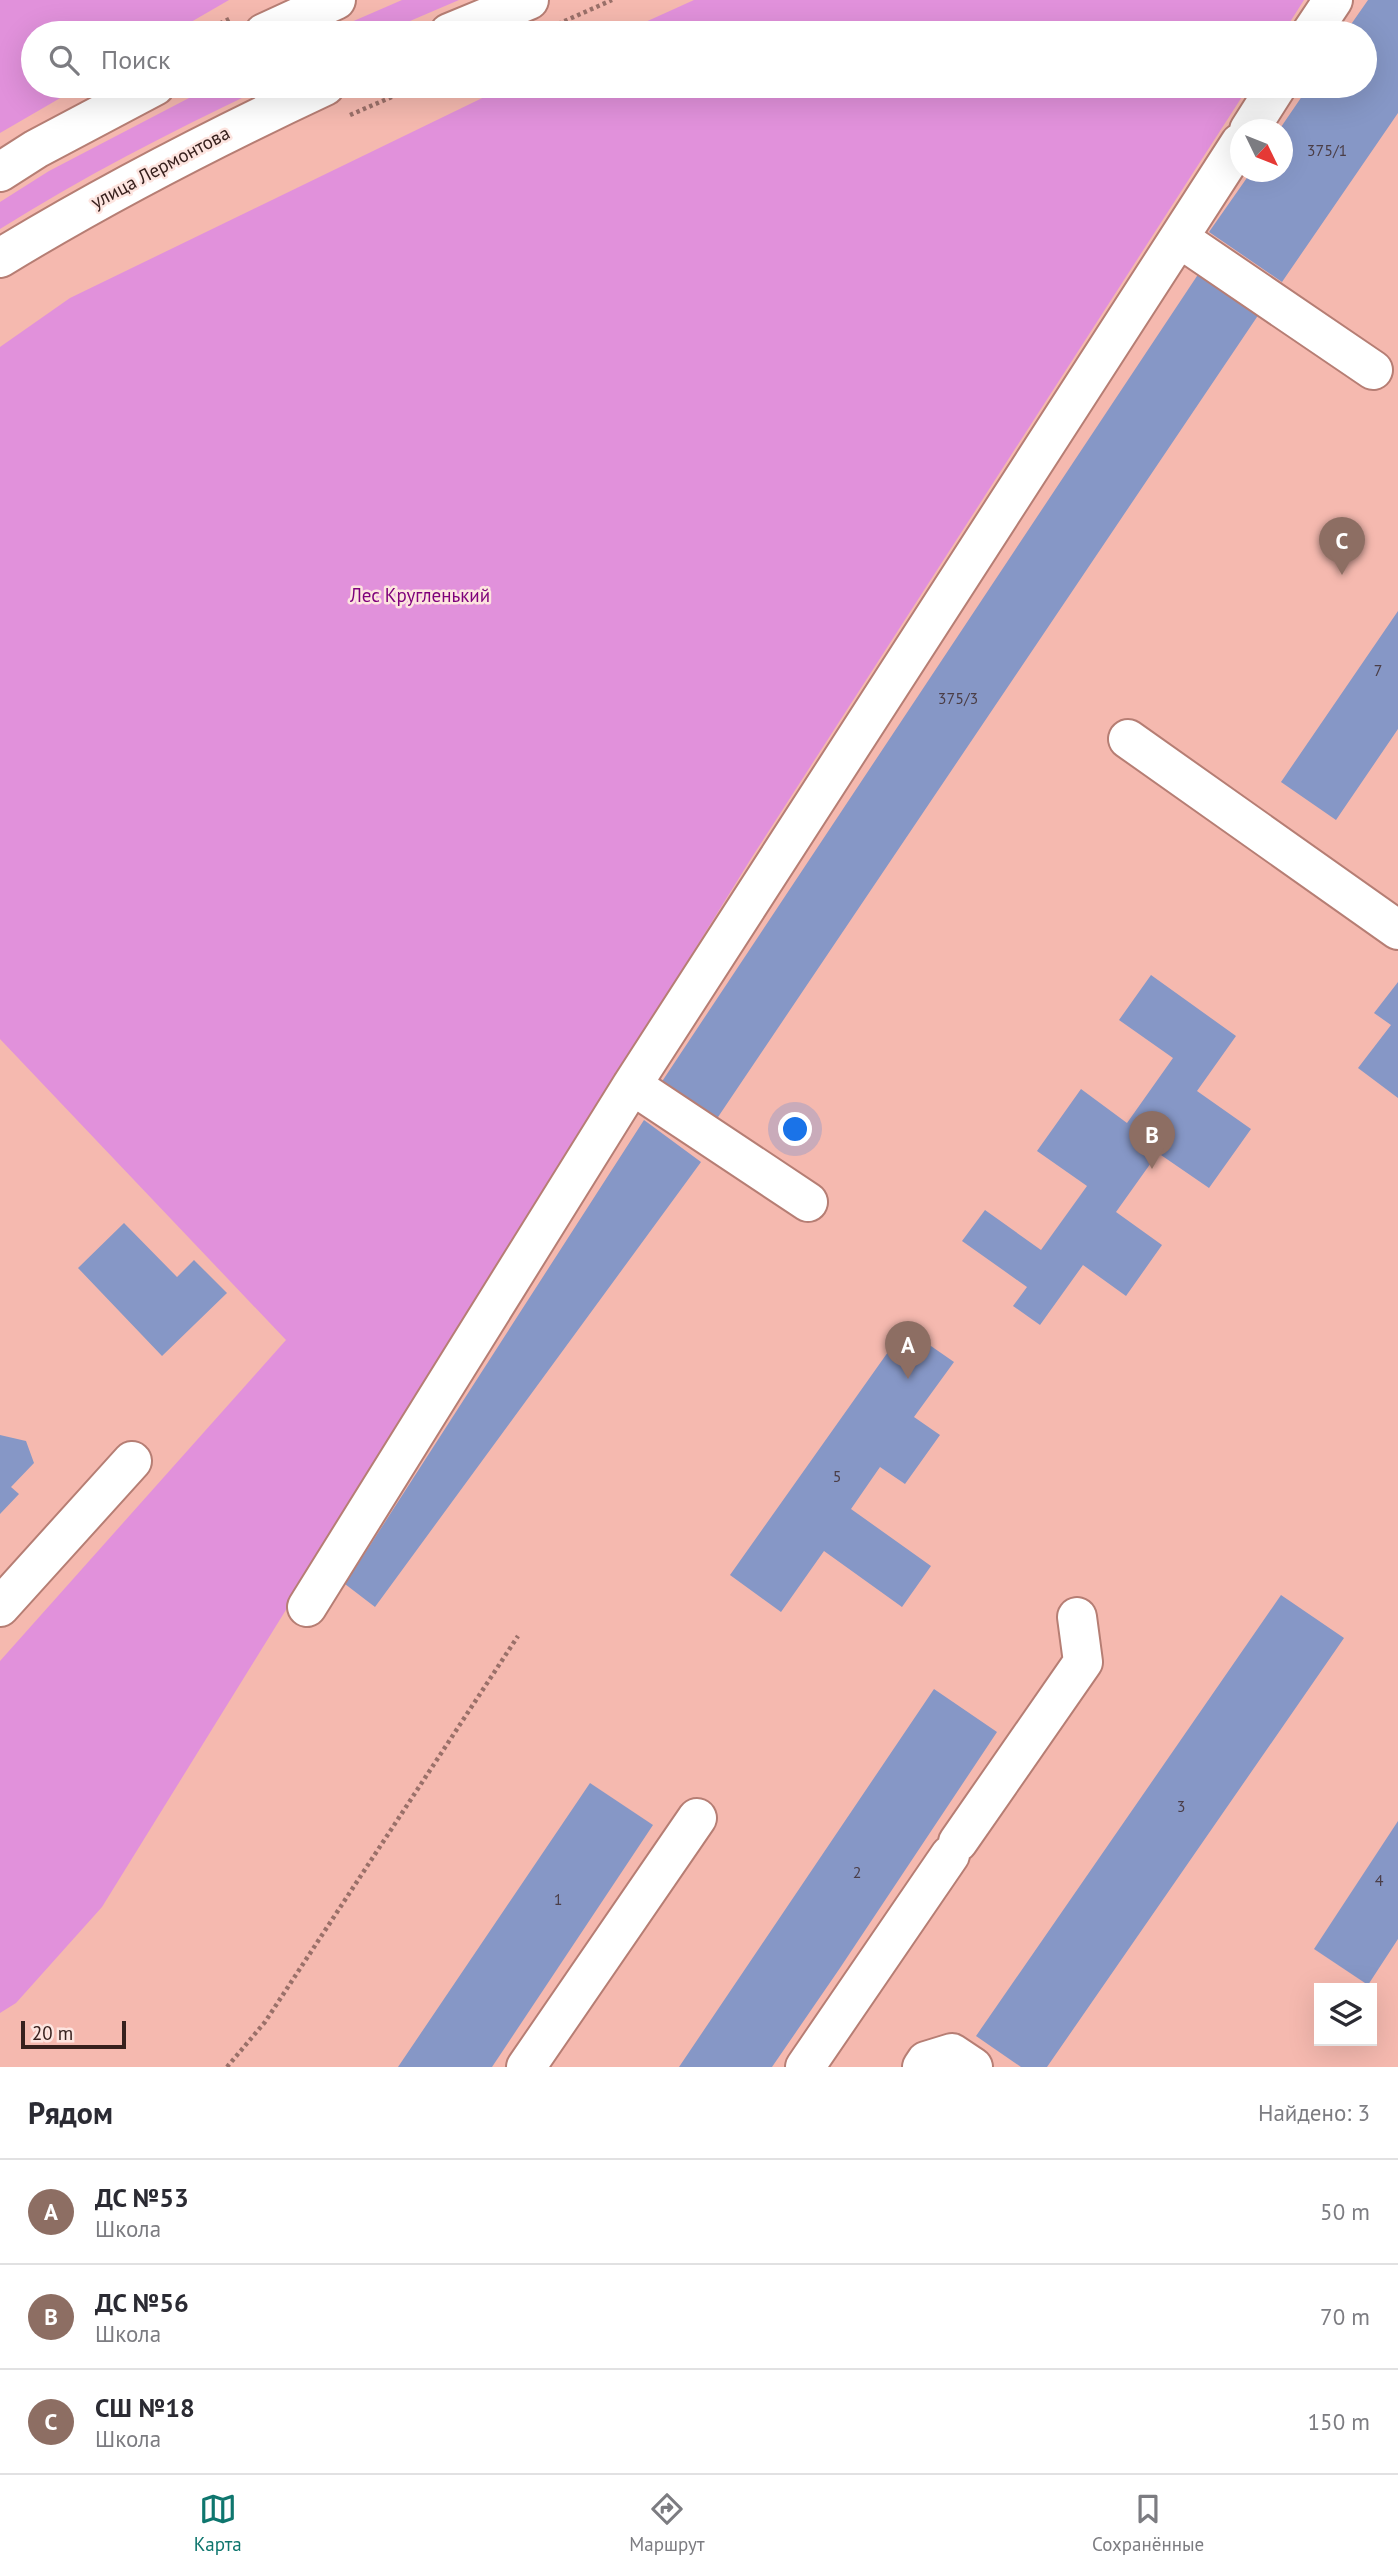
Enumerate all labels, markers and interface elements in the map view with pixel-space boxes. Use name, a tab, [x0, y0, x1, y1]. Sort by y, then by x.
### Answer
search box	[21, 21, 1377, 98]
icon: search	[45, 41, 83, 79]
text: Поиск	[101, 43, 170, 76]
north arrow	[1230, 119, 1293, 182]
street label: улица Лермонтова	[86, 120, 234, 214]
house number: 375/1	[1307, 140, 1347, 160]
pin: C	[1319, 517, 1365, 575]
park label: Лес Кругленький	[349, 583, 490, 607]
house number: 7	[1374, 660, 1382, 680]
house number: 375/3	[938, 688, 978, 708]
pin: B	[1129, 1111, 1175, 1169]
your location	[778, 1112, 812, 1146]
pin: A	[885, 1321, 931, 1379]
house number: 5	[833, 1466, 841, 1486]
house number: 3	[1177, 1796, 1185, 1816]
house number: 2	[853, 1862, 861, 1882]
house number: 4	[1375, 1870, 1384, 1890]
house number: 1	[554, 1889, 562, 1909]
map controls	[1314, 1983, 1377, 2046]
button: layers	[1314, 1983, 1377, 2046]
scale bar	[21, 2018, 126, 2050]
text: 20 m	[32, 2021, 73, 2045]
text: Рядом	[28, 2093, 113, 2132]
text: Найдено: 3	[1258, 2098, 1370, 2127]
text: ДС №53	[95, 2181, 189, 2214]
text: A	[44, 2197, 58, 2226]
text: 50 m	[1320, 2197, 1370, 2226]
text: Школа	[95, 2214, 161, 2243]
text: ДС №56	[95, 2286, 189, 2319]
text: B	[44, 2302, 58, 2331]
text: 70 m	[1320, 2302, 1370, 2331]
text: Школа	[95, 2319, 161, 2348]
text: СШ №18	[95, 2391, 195, 2424]
text: C	[45, 2407, 57, 2436]
text: 150 m	[1308, 2407, 1370, 2436]
text: Школа	[95, 2424, 161, 2453]
tab: Карта	[194, 2490, 242, 2556]
tab: Маршрут	[629, 2490, 705, 2556]
tab: Сохранённые	[1092, 2490, 1204, 2556]

